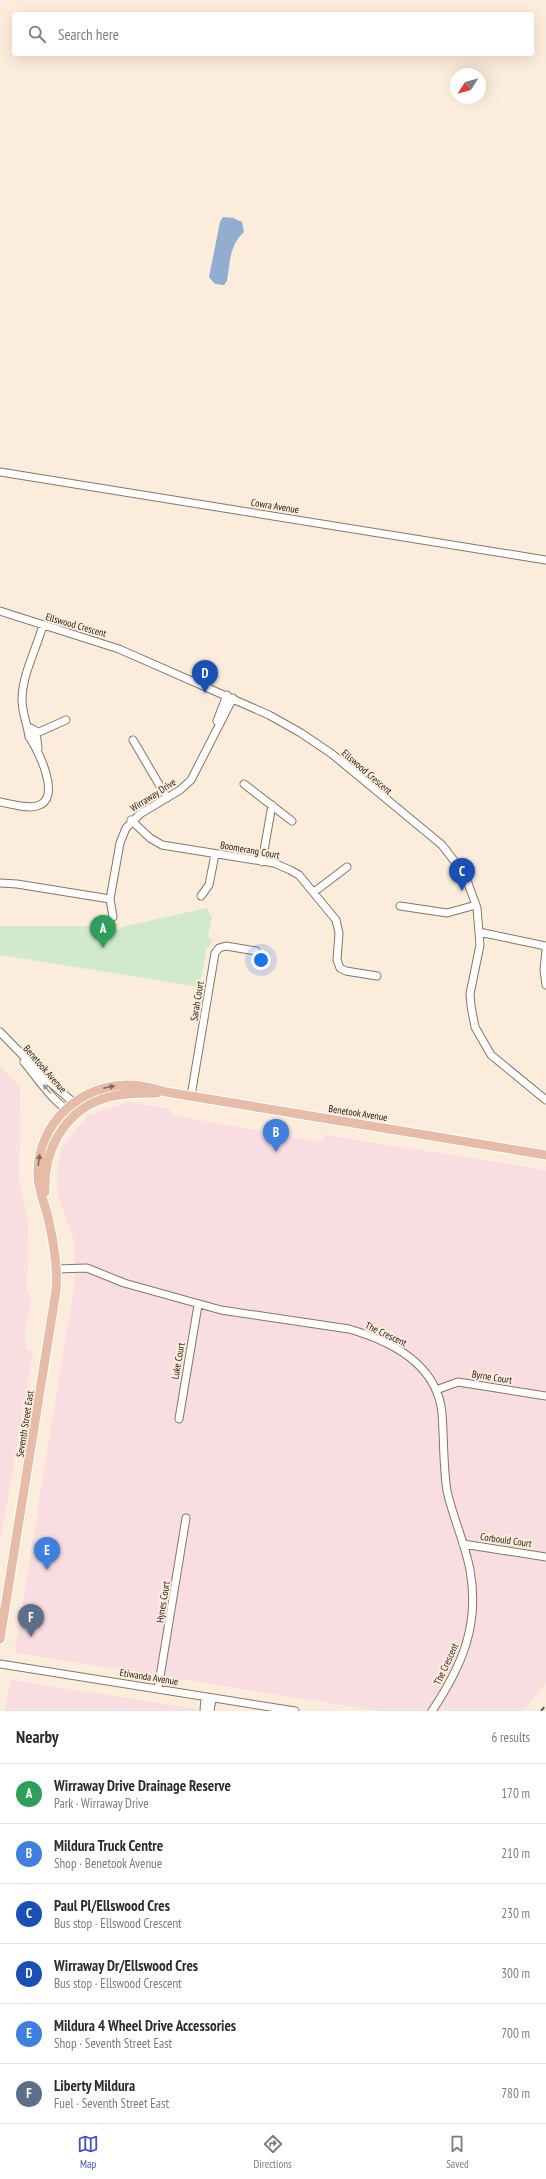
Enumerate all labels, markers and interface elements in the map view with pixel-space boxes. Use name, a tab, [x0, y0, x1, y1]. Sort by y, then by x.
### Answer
search box	[12, 12, 534, 56]
icon: search	[26, 23, 48, 45]
text: Search here	[58, 25, 119, 44]
north arrow	[450, 68, 486, 104]
street label: Cowra Avenue	[250, 496, 300, 516]
street label: Ellswood Crescent	[44, 610, 108, 640]
pin: D	[192, 660, 218, 693]
street label: Ellswood Crescent	[339, 747, 395, 798]
street label: Wirraway Drive	[128, 775, 178, 815]
street label: Boomerang Court	[219, 838, 281, 862]
pin: C	[449, 858, 475, 891]
pin: A	[90, 915, 116, 948]
your location	[251, 950, 271, 970]
street label: Sarah Court	[187, 980, 207, 1022]
street label: Benetook Avenue	[21, 1042, 69, 1096]
one-way arrow	[42, 1084, 52, 1094]
one-way arrow	[103, 1084, 115, 1090]
street label: Benetook Avenue	[328, 1102, 388, 1124]
pin: B	[263, 1119, 289, 1152]
one-way arrow	[36, 1154, 42, 1166]
street label: The Crescent	[363, 1319, 409, 1349]
street label: Luke Court	[168, 1341, 188, 1380]
street label: Byrne Court	[471, 1367, 513, 1387]
street label: Seventh Street East	[13, 1390, 37, 1458]
street label: Corbould Court	[479, 1530, 533, 1550]
pin: E	[34, 1537, 60, 1570]
street label: Hynes Court	[153, 1580, 173, 1624]
pin: F	[18, 1604, 44, 1637]
street label: The Crescent	[431, 1641, 461, 1687]
street label: Etiwanda Avenue	[119, 1666, 179, 1688]
text: Nearby	[16, 1726, 59, 1748]
text: 6 results	[491, 1729, 530, 1746]
text: Wirraway Drive Drainage Reserve	[54, 1776, 231, 1795]
text: A	[26, 1785, 32, 1802]
text: 170 m	[501, 1785, 530, 1802]
text: Park · Wirraway Drive	[54, 1795, 149, 1812]
text: Mildura Truck Centre	[54, 1836, 163, 1855]
text: B	[26, 1845, 32, 1862]
text: 210 m	[501, 1845, 530, 1862]
text: Shop · Benetook Avenue	[54, 1855, 162, 1872]
text: Paul Pl/Ellswood Cres	[54, 1896, 170, 1915]
text: C	[26, 1905, 32, 1922]
text: 230 m	[501, 1905, 530, 1922]
text: Bus stop · Ellswood Crescent	[54, 1915, 182, 1932]
text: Wirraway Dr/Ellswood Cres	[54, 1956, 198, 1975]
text: D	[26, 1965, 32, 1982]
text: 300 m	[501, 1965, 530, 1982]
text: Bus stop · Ellswood Crescent	[54, 1975, 182, 1992]
text: Mildura 4 Wheel Drive Accessories	[54, 2016, 236, 2035]
text: E	[26, 2025, 32, 2042]
text: 700 m	[501, 2025, 530, 2042]
text: Shop · Seventh Street East	[54, 2035, 172, 2052]
text: Liberty Mildura	[54, 2076, 135, 2095]
text: F	[26, 2085, 32, 2102]
text: 780 m	[501, 2085, 530, 2102]
text: Fuel · Seventh Street East	[54, 2095, 169, 2112]
tab: Map	[77, 2133, 99, 2171]
tab: Directions	[254, 2133, 292, 2171]
tab: Saved	[446, 2133, 469, 2171]

